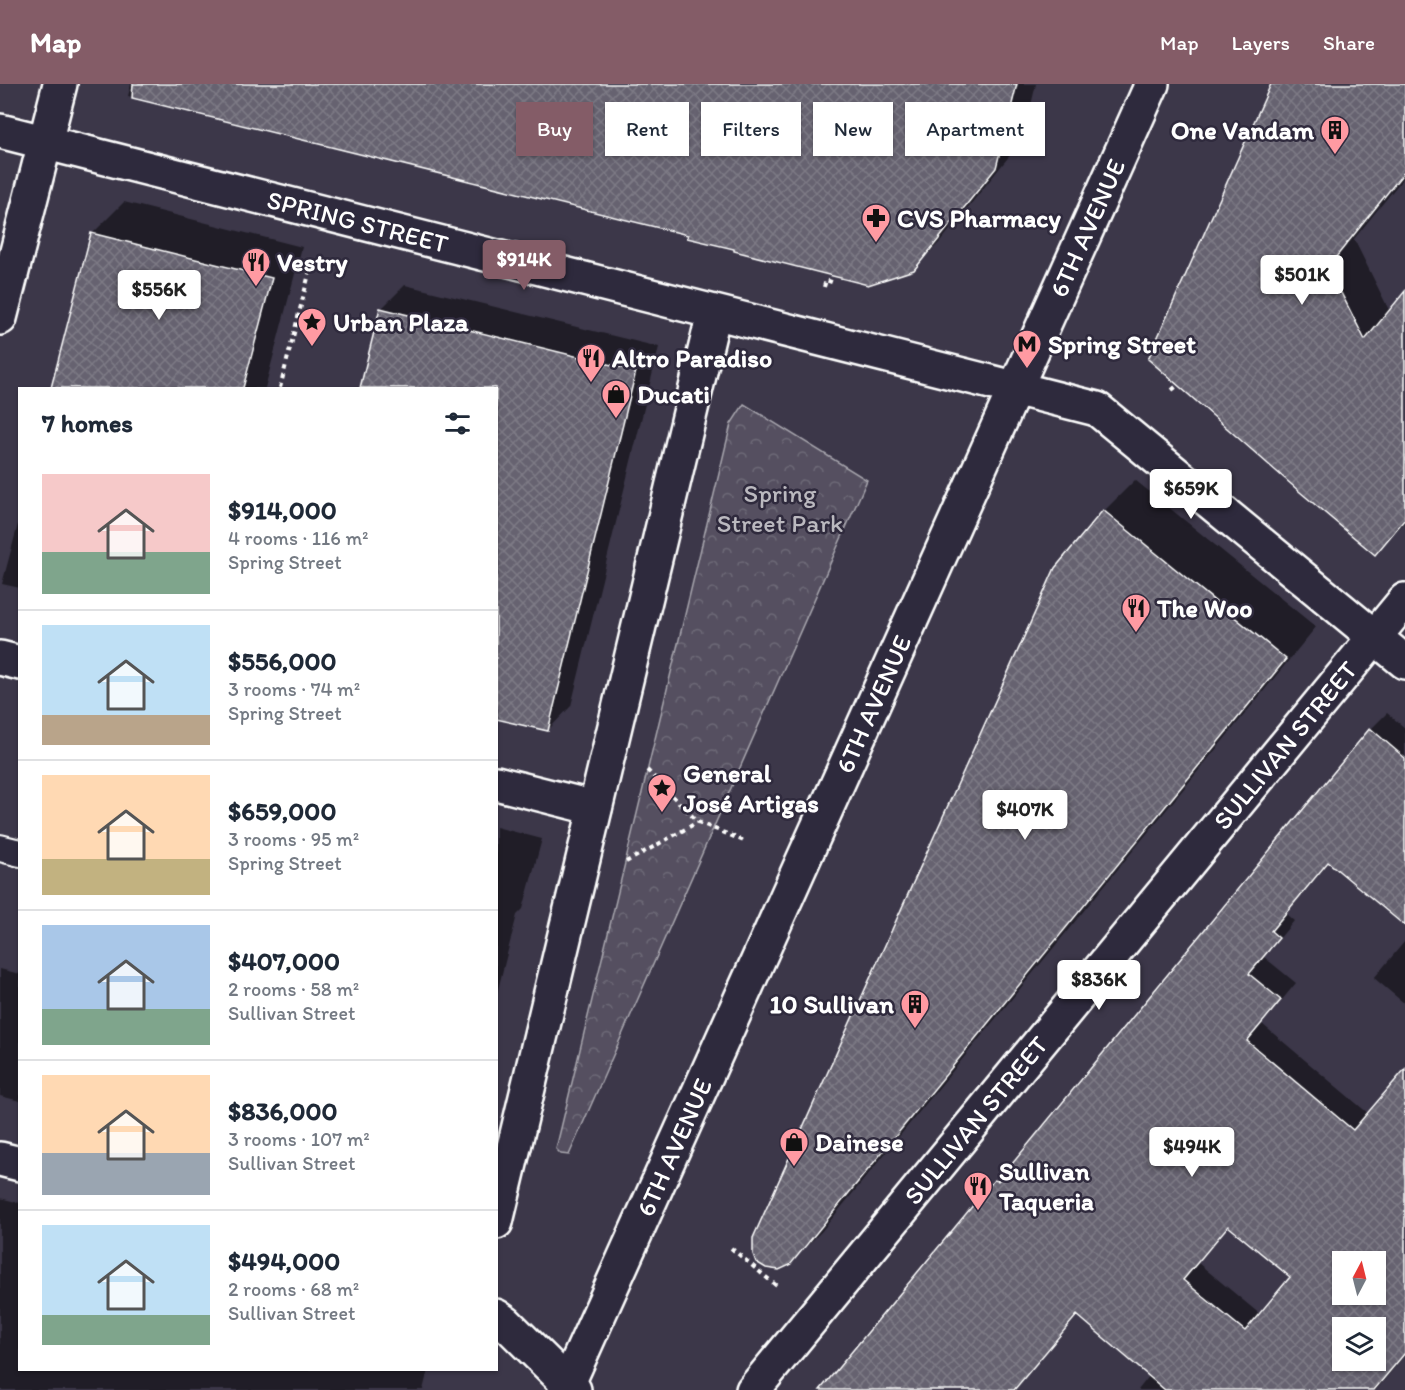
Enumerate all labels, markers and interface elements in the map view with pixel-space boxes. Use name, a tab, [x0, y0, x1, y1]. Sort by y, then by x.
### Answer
text: Map	[30, 25, 81, 59]
text: Map	[1160, 30, 1199, 55]
text: Layers	[1232, 30, 1290, 55]
text: Share	[1323, 30, 1375, 55]
chip: Buy	[516, 102, 593, 156]
chip: Rent	[605, 102, 689, 156]
chip: Filters	[701, 102, 801, 156]
chip: New	[813, 102, 893, 156]
chip: Apartment	[905, 102, 1045, 156]
place label: One Vandam	[1171, 114, 1314, 146]
building icon: One Vandam	[1319, 114, 1351, 156]
street label: 6TH AVENUE	[1042, 154, 1132, 302]
street label: SPRING STREET	[264, 183, 452, 260]
pharmacy icon: CVS Pharmacy	[860, 202, 892, 244]
place label: CVS Pharmacy	[897, 202, 1062, 234]
pin: $914K	[482, 240, 566, 291]
restaurant icon: Vestry	[240, 246, 272, 288]
place label: Vestry	[277, 246, 348, 278]
text: $914K	[497, 247, 551, 271]
pin: $501K	[1260, 255, 1344, 306]
text: $501K	[1274, 262, 1330, 286]
pin: $556K	[117, 270, 201, 321]
text: $556K	[132, 277, 186, 301]
place icon: Urban Plaza	[296, 306, 328, 348]
place label: Urban Plaza	[333, 306, 469, 338]
metro station icon: Spring Street	[1011, 328, 1043, 370]
place label: Spring Street	[1048, 328, 1196, 360]
restaurant icon: Altro Paradiso	[575, 342, 607, 384]
place label: Altro Paradiso	[611, 342, 772, 374]
shop icon: Ducati	[600, 378, 632, 420]
place label: Ducati	[637, 378, 710, 410]
text: 7 homes	[42, 407, 133, 439]
icon: filters	[441, 407, 474, 440]
pin: $659K	[1149, 469, 1233, 520]
text: $659K	[1164, 476, 1218, 500]
park label: Spring Street Park	[717, 477, 843, 539]
text: $914,000	[228, 494, 337, 526]
icon: home	[90, 498, 162, 570]
text: 4 rooms · 116 m²	[228, 526, 368, 550]
text: Spring Street	[228, 550, 342, 574]
restaurant icon: The Woo	[1120, 592, 1152, 634]
place label: The Woo	[1156, 592, 1252, 624]
street label: 6TH AVENUE	[828, 630, 918, 778]
text: $556,000	[228, 645, 336, 677]
icon: home	[90, 649, 162, 721]
street label: SULLIVAN STREET	[1206, 654, 1364, 836]
text: 3 rooms · 74 m²	[228, 677, 360, 701]
text: Spring Street	[228, 701, 342, 725]
place label: General José Artigas	[682, 757, 819, 819]
place icon: General José Artigas	[646, 772, 678, 814]
pin: $407K	[983, 790, 1067, 841]
text: $659,000	[228, 795, 336, 827]
text: $407K	[996, 797, 1054, 821]
icon: home	[90, 799, 162, 871]
text: 3 rooms · 95 m²	[228, 827, 359, 851]
text: Spring Street	[228, 851, 342, 875]
text: $407,000	[228, 945, 340, 977]
icon: home	[90, 949, 162, 1021]
pin: $836K	[1057, 960, 1141, 1011]
text: $836K	[1071, 967, 1127, 991]
text: 2 rooms · 58 m²	[228, 977, 359, 1001]
place label: 10 Sullivan	[769, 988, 894, 1020]
building icon: 10 Sullivan	[899, 988, 931, 1030]
text: Sullivan Street	[228, 1001, 355, 1025]
street label: SULLIVAN STREET	[897, 1029, 1055, 1211]
street label: 6TH AVENUE	[629, 1073, 719, 1221]
text: $836,000	[228, 1095, 338, 1127]
icon: home	[90, 1099, 162, 1171]
shop icon: Dainese	[778, 1126, 810, 1168]
place label: Dainese	[815, 1126, 904, 1158]
text: 3 rooms · 107 m²	[228, 1127, 370, 1151]
pin: $494K	[1150, 1127, 1234, 1178]
text: $494K	[1163, 1134, 1221, 1158]
text: Sullivan Street	[228, 1151, 355, 1175]
place label: Sullivan Taqueria	[998, 1155, 1094, 1217]
restaurant icon: Sullivan Taqueria	[962, 1170, 994, 1212]
text: $494,000	[228, 1245, 340, 1277]
icon: home	[90, 1249, 162, 1321]
north arrow	[1332, 1251, 1386, 1305]
map controls	[1332, 1251, 1386, 1371]
text: 2 rooms · 68 m²	[228, 1277, 359, 1301]
text: Sullivan Street	[228, 1301, 355, 1325]
button: layers	[1332, 1317, 1386, 1371]

